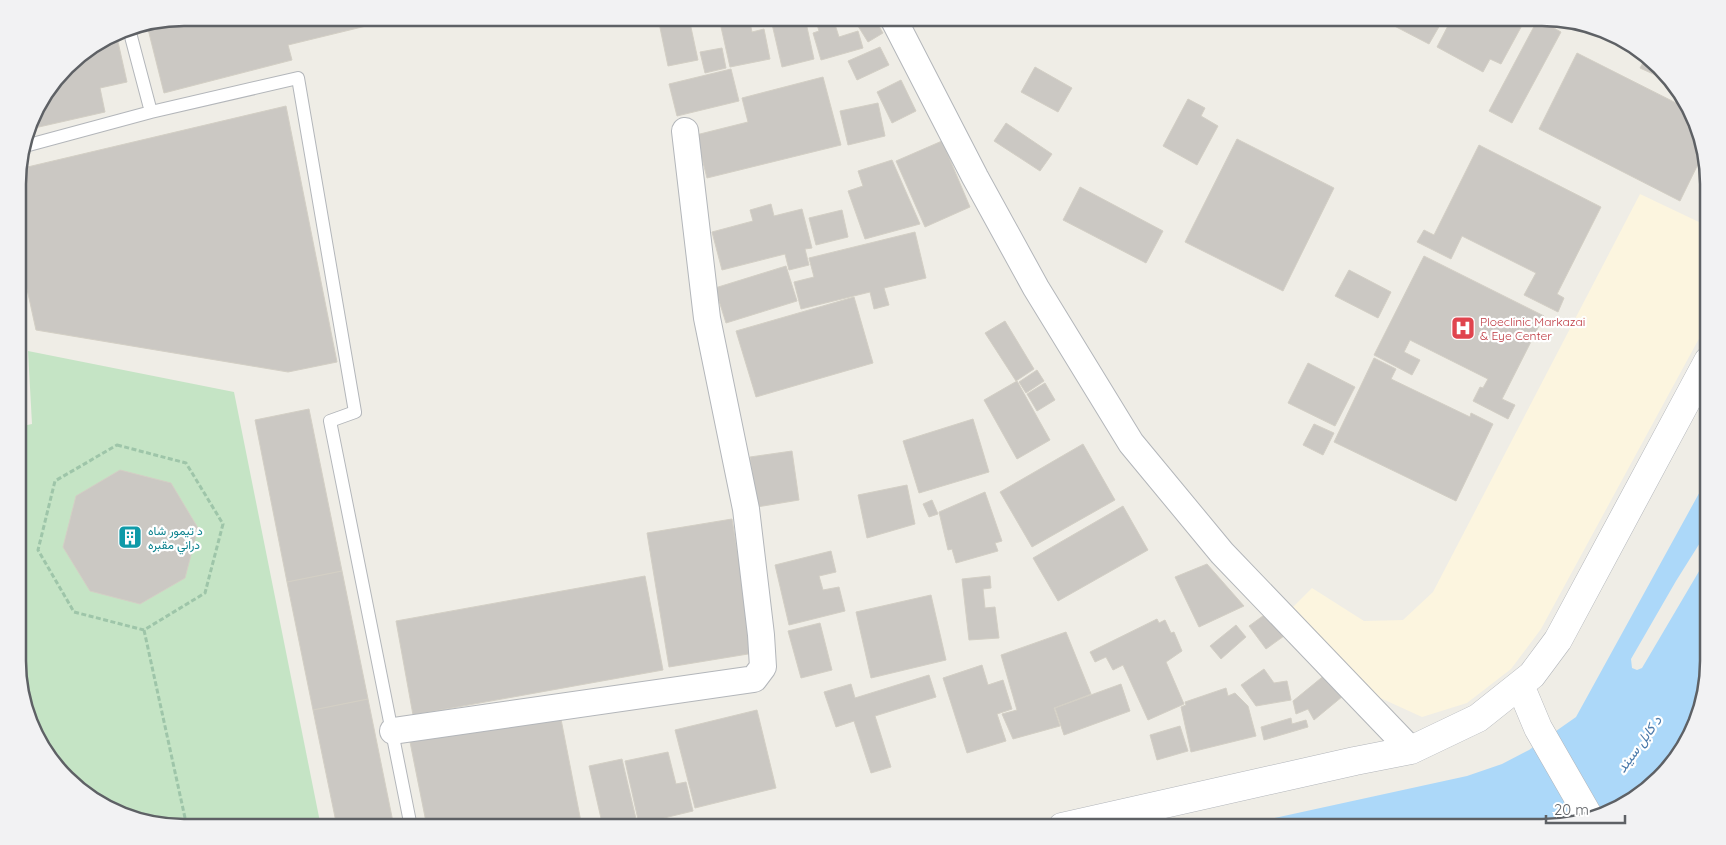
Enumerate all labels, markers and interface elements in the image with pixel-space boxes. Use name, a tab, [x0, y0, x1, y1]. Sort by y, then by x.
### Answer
place label: Ploeclinic Markazai & Eye Center	[1480, 314, 1585, 343]
hospital icon: Ploeclinic Markazai & Eye Center	[1450, 315, 1476, 341]
place label: د تیمور شاه دراني مقبره	[148, 523, 203, 555]
building icon: د تیمور شاه دراني مقبره	[117, 524, 143, 550]
water label: د کابل سيند	[1612, 712, 1666, 776]
scale bar	[1546, 792, 1625, 824]
text: 20 m	[1554, 800, 1589, 819]

